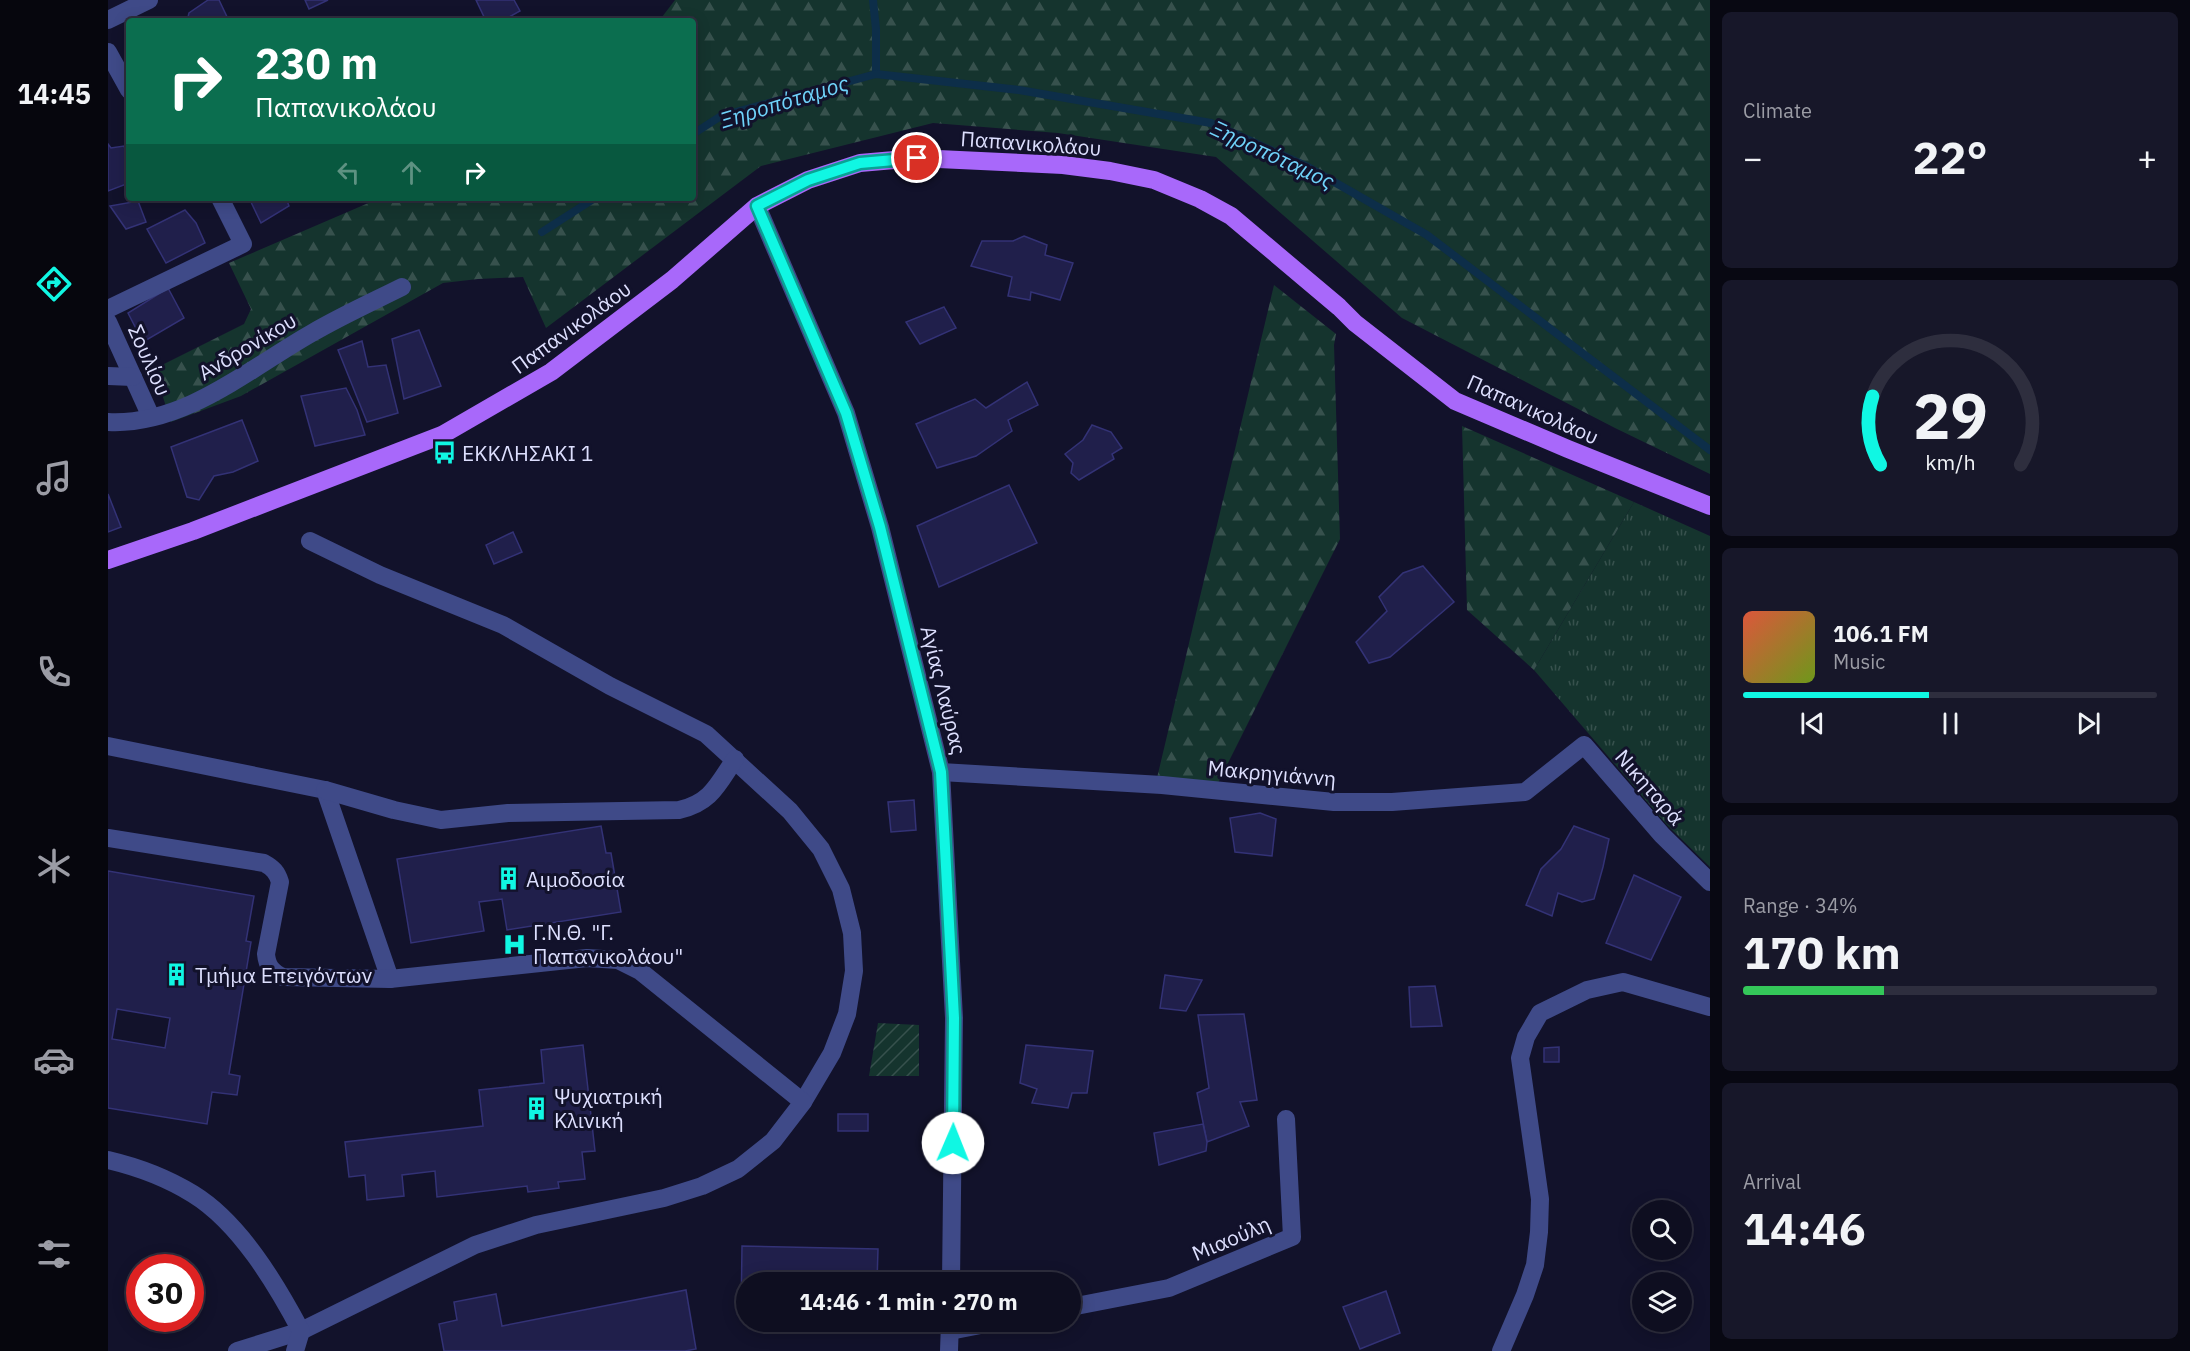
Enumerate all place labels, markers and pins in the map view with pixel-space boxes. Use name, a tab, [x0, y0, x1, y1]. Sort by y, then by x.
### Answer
pin	[891, 132, 942, 183]
place label: ΕΚΚΛΗΣΑΚΙ 1	[462, 439, 593, 467]
bus stop icon: ΕΚΚΛΗΣΑΚΙ 1	[431, 440, 457, 466]
place label: Αιμοδοσία	[526, 865, 625, 893]
building icon: Αιμοδοσία	[495, 866, 521, 892]
place label: Γ.Ν.Θ. "Γ. Παπανικολάου"	[533, 918, 683, 970]
hospital icon: Γ.Ν.Θ. "Γ. Παπανικολάου"	[502, 931, 528, 957]
place label: Τμήμα Επειγόντων	[195, 961, 372, 989]
building icon: Τμήμα Επειγόντων	[164, 962, 190, 988]
place label: Ψυχιατρική Κλινική	[554, 1082, 663, 1134]
building icon: Ψυχιατρική Κλινική	[523, 1095, 549, 1121]

